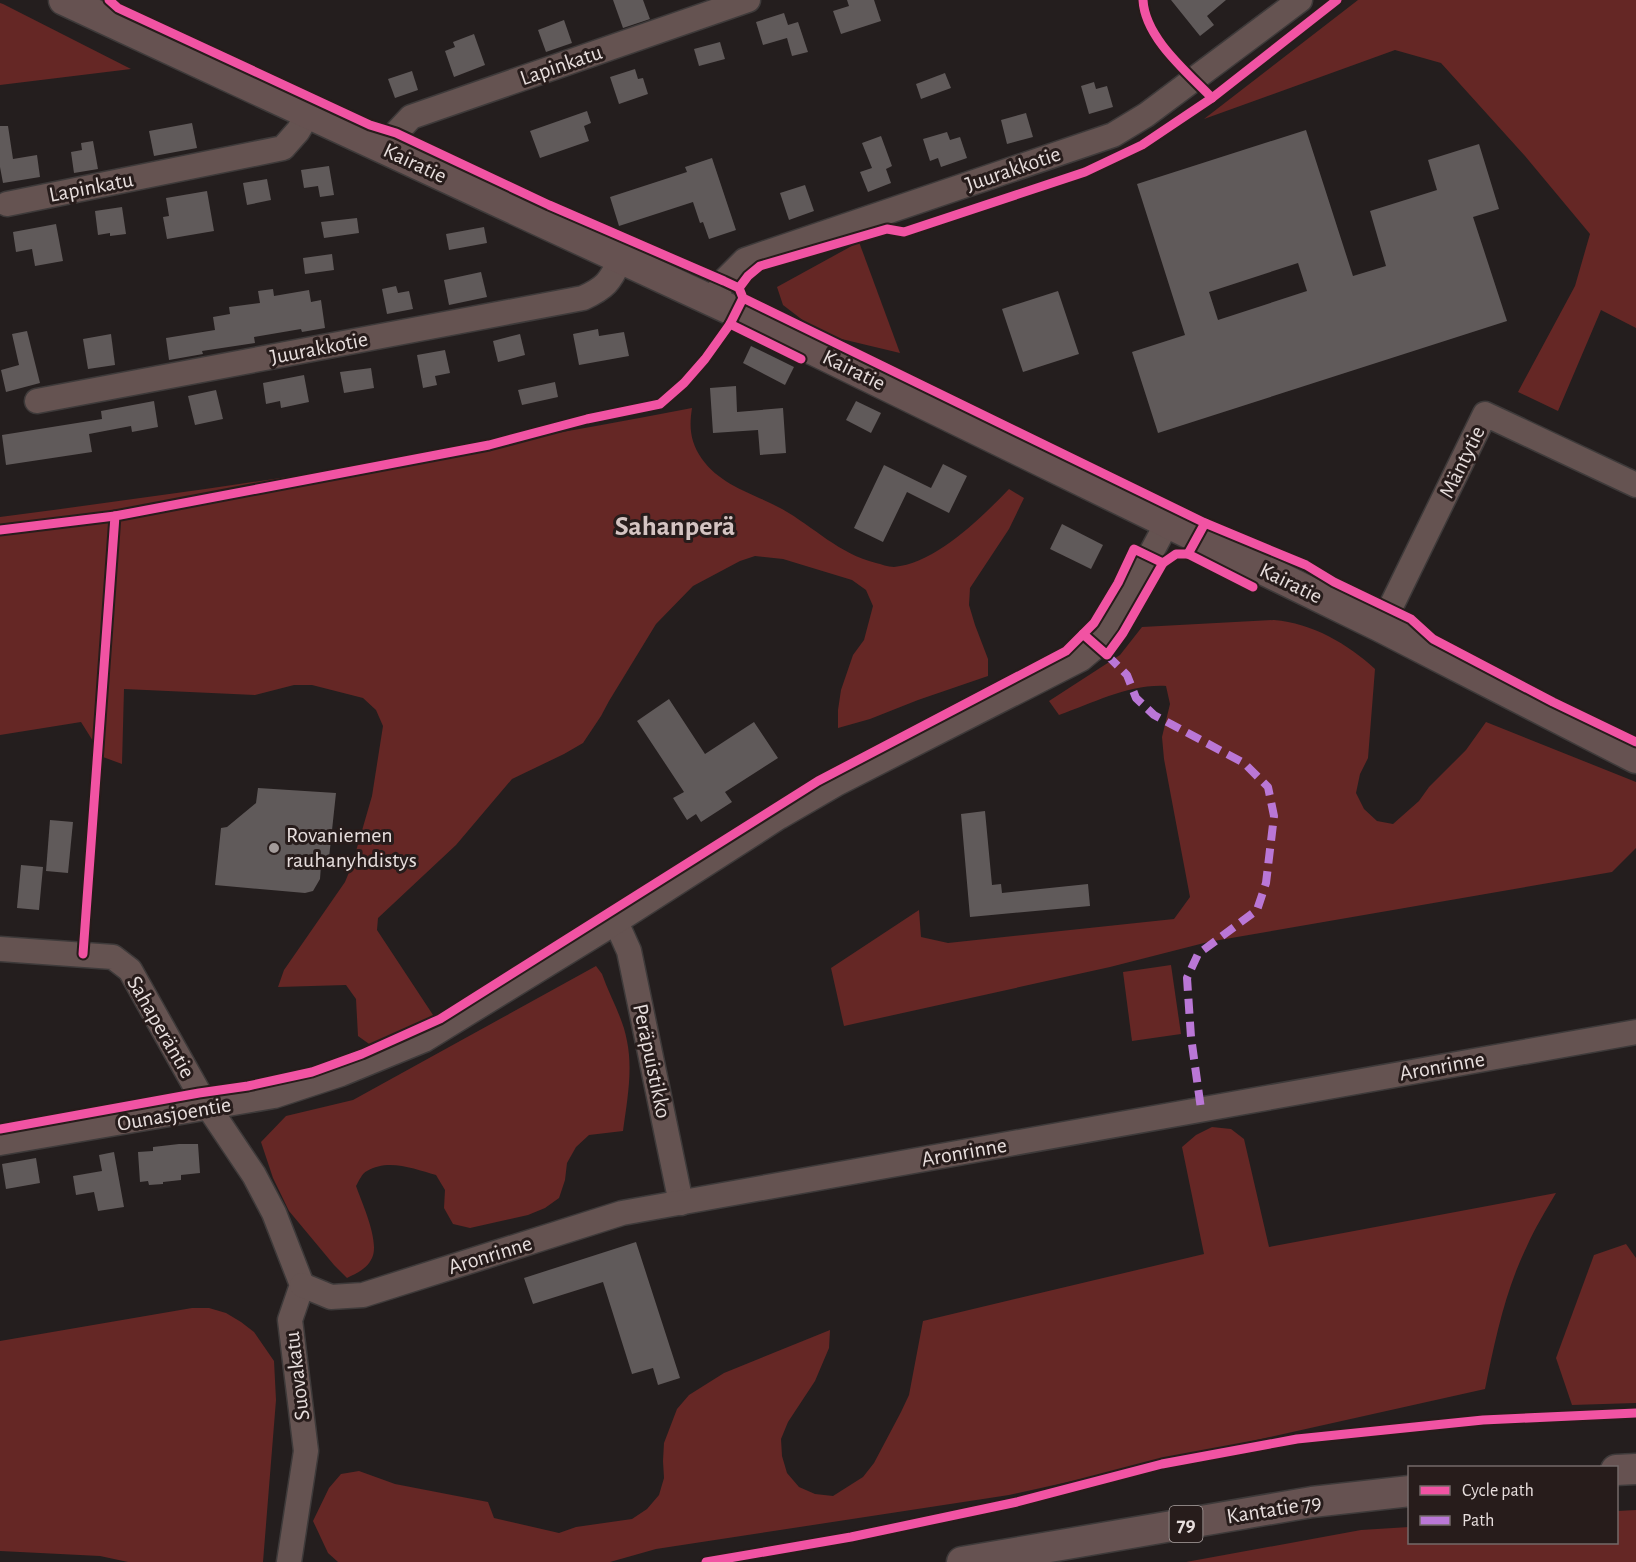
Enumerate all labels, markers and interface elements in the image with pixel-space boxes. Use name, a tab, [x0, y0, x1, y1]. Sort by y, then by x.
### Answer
street label: Lapinkatu	[517, 41, 605, 89]
street label: Kairatie	[380, 139, 450, 187]
street label: Juurakkotie	[963, 143, 1063, 195]
street label: Lapinkatu	[47, 168, 135, 206]
street label: Juurakkotie	[268, 328, 370, 368]
street label: Kairatie	[819, 345, 889, 395]
street label: Mäntytie	[1435, 422, 1489, 502]
district label: Sahanperä	[615, 513, 735, 541]
street label: Kairatie	[1256, 558, 1326, 608]
place label: Rovaniemen rauhanyhdistys	[286, 824, 417, 871]
marker: Rovaniemen rauhanyhdistys	[267, 841, 281, 855]
street label: Sahaperäntie	[123, 972, 199, 1082]
street label: Peräpuistikko	[629, 1002, 675, 1120]
street label: Aronrinne	[1398, 1048, 1486, 1084]
street label: Ounasjoentie	[115, 1093, 233, 1135]
street label: Aronrinne	[920, 1134, 1008, 1170]
street label: Aronrinne	[445, 1232, 535, 1278]
street label: Suovakatu	[281, 1330, 313, 1422]
legend	[1408, 1466, 1618, 1544]
text: Cycle path	[1462, 1482, 1534, 1500]
street label: Kantatie 79	[1225, 1491, 1323, 1527]
road number: 79	[1170, 1506, 1202, 1542]
text: Path	[1462, 1512, 1494, 1530]

